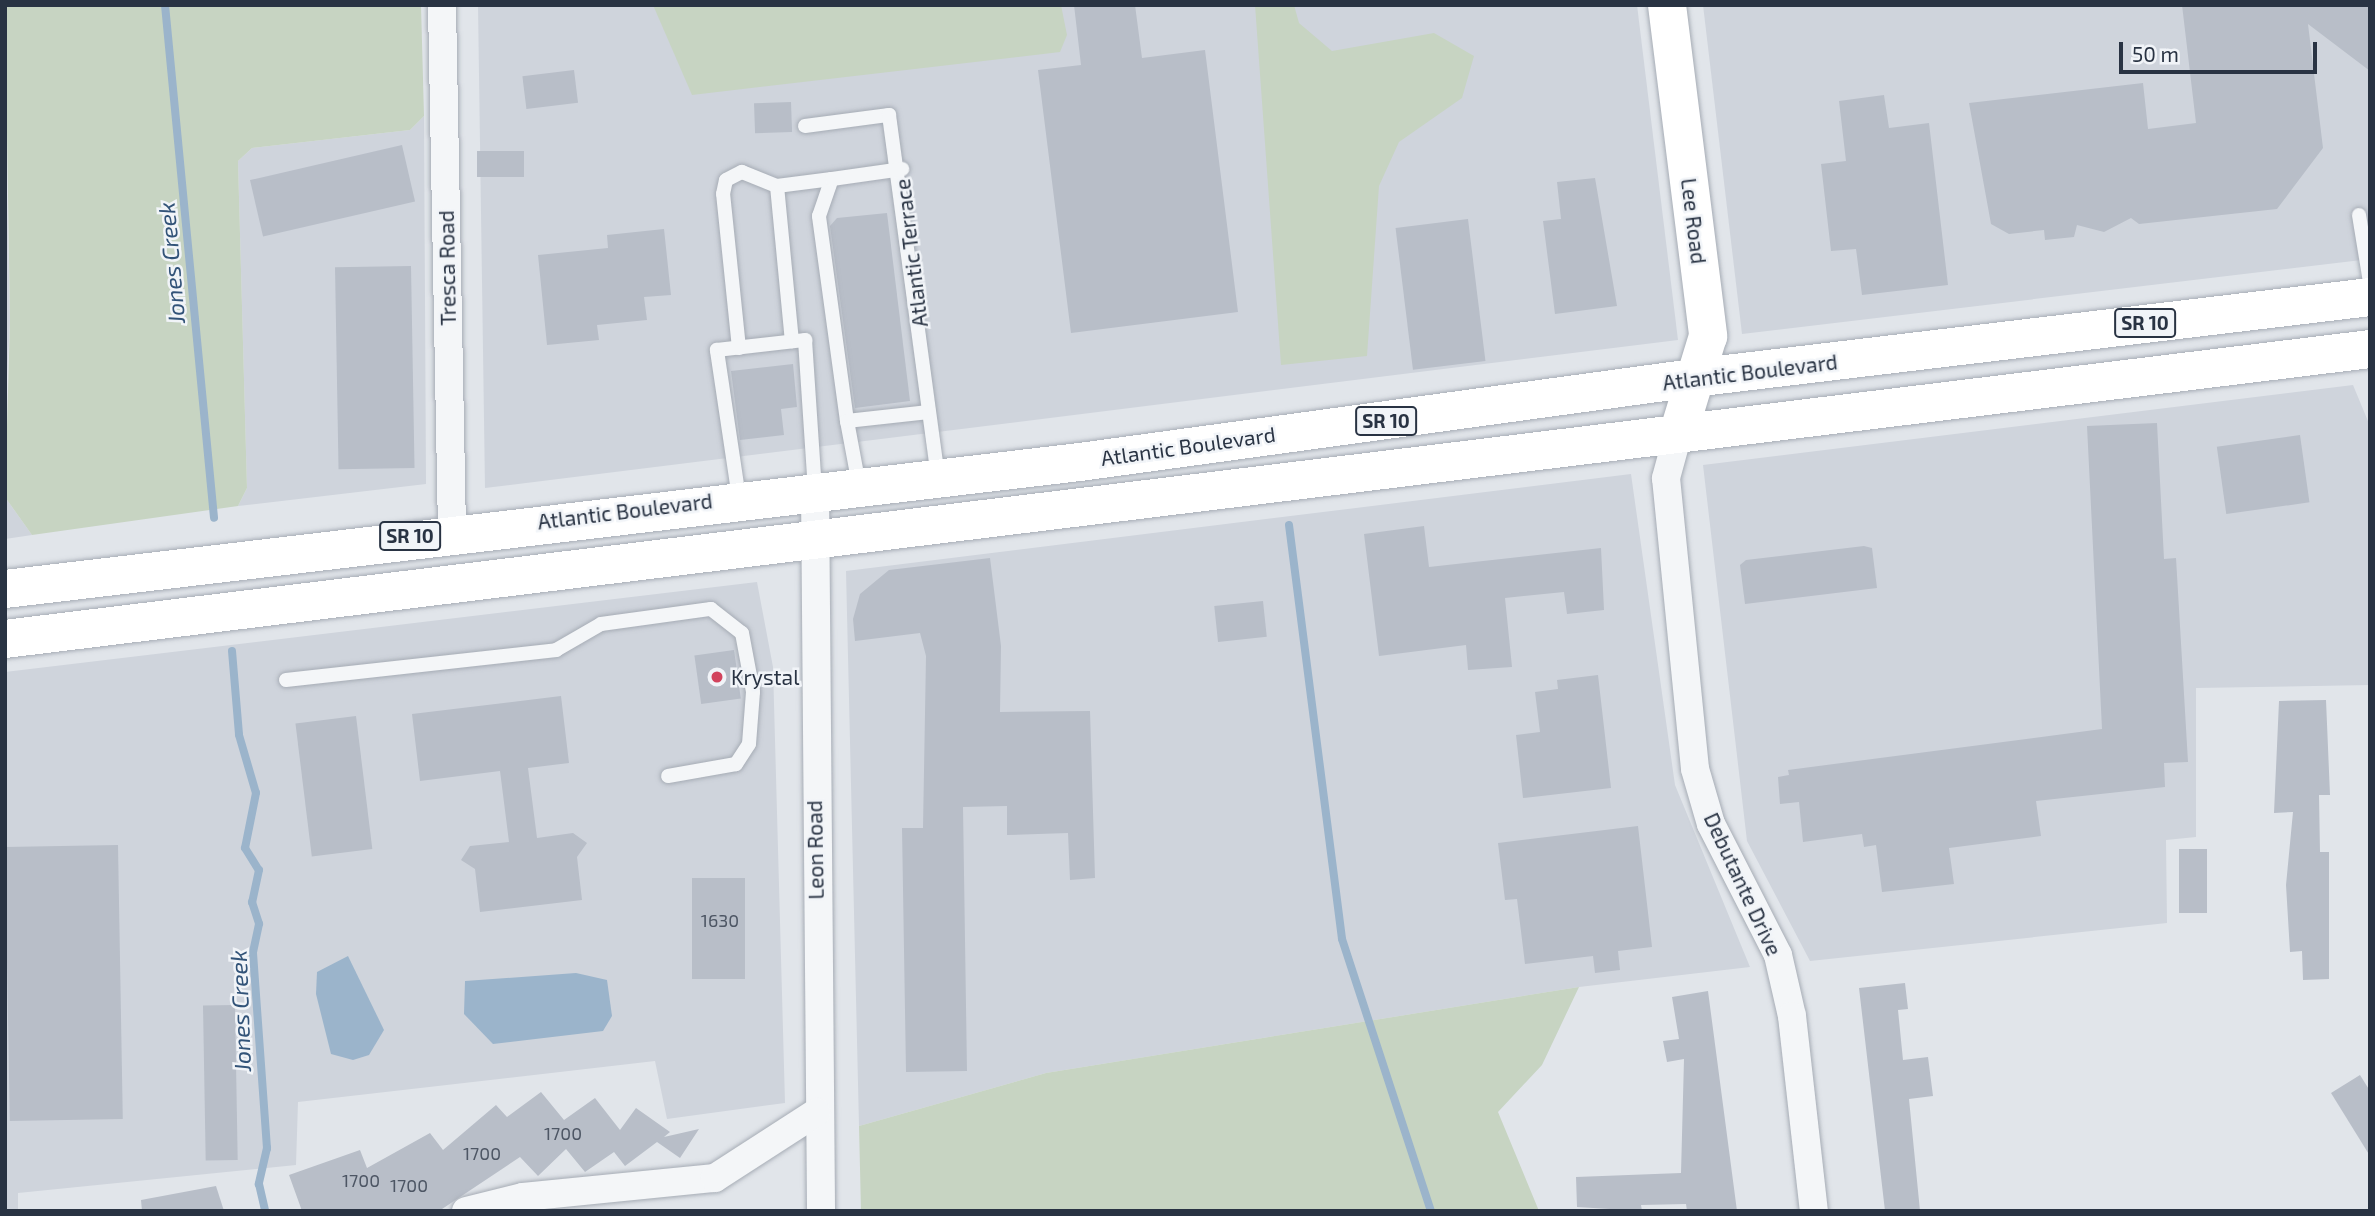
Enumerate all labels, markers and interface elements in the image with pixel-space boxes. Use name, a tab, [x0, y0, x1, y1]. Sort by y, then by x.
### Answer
scale bar	[2123, 28, 2321, 72]
text: 50 m	[2132, 41, 2179, 66]
street label: Atlantic Terrace	[889, 177, 933, 329]
street label: Lee Road	[1676, 177, 1712, 265]
water label: Jones Creek	[152, 201, 190, 325]
street label: Tresca Road	[433, 210, 461, 326]
road number: SR 10	[2114, 308, 2176, 338]
street label: Atlantic Boulevard	[1661, 349, 1839, 395]
road number: SR 10	[1354, 406, 1418, 436]
street label: Atlantic Boulevard	[1099, 421, 1277, 471]
street label: Atlantic Boulevard	[536, 488, 714, 534]
road number: SR 10	[378, 520, 442, 552]
place label: Krystal	[731, 664, 799, 690]
marker: Krystal	[709, 669, 725, 685]
street label: Leon Road	[802, 800, 828, 900]
street label: Debutante Drive	[1699, 809, 1787, 959]
house number: 1630	[701, 909, 739, 931]
water label: Jones Creek	[224, 950, 256, 1072]
house number: 1700	[544, 1122, 582, 1144]
house number: 1700	[463, 1142, 501, 1164]
house number: 1700	[342, 1169, 380, 1191]
house number: 1700	[390, 1174, 428, 1196]

